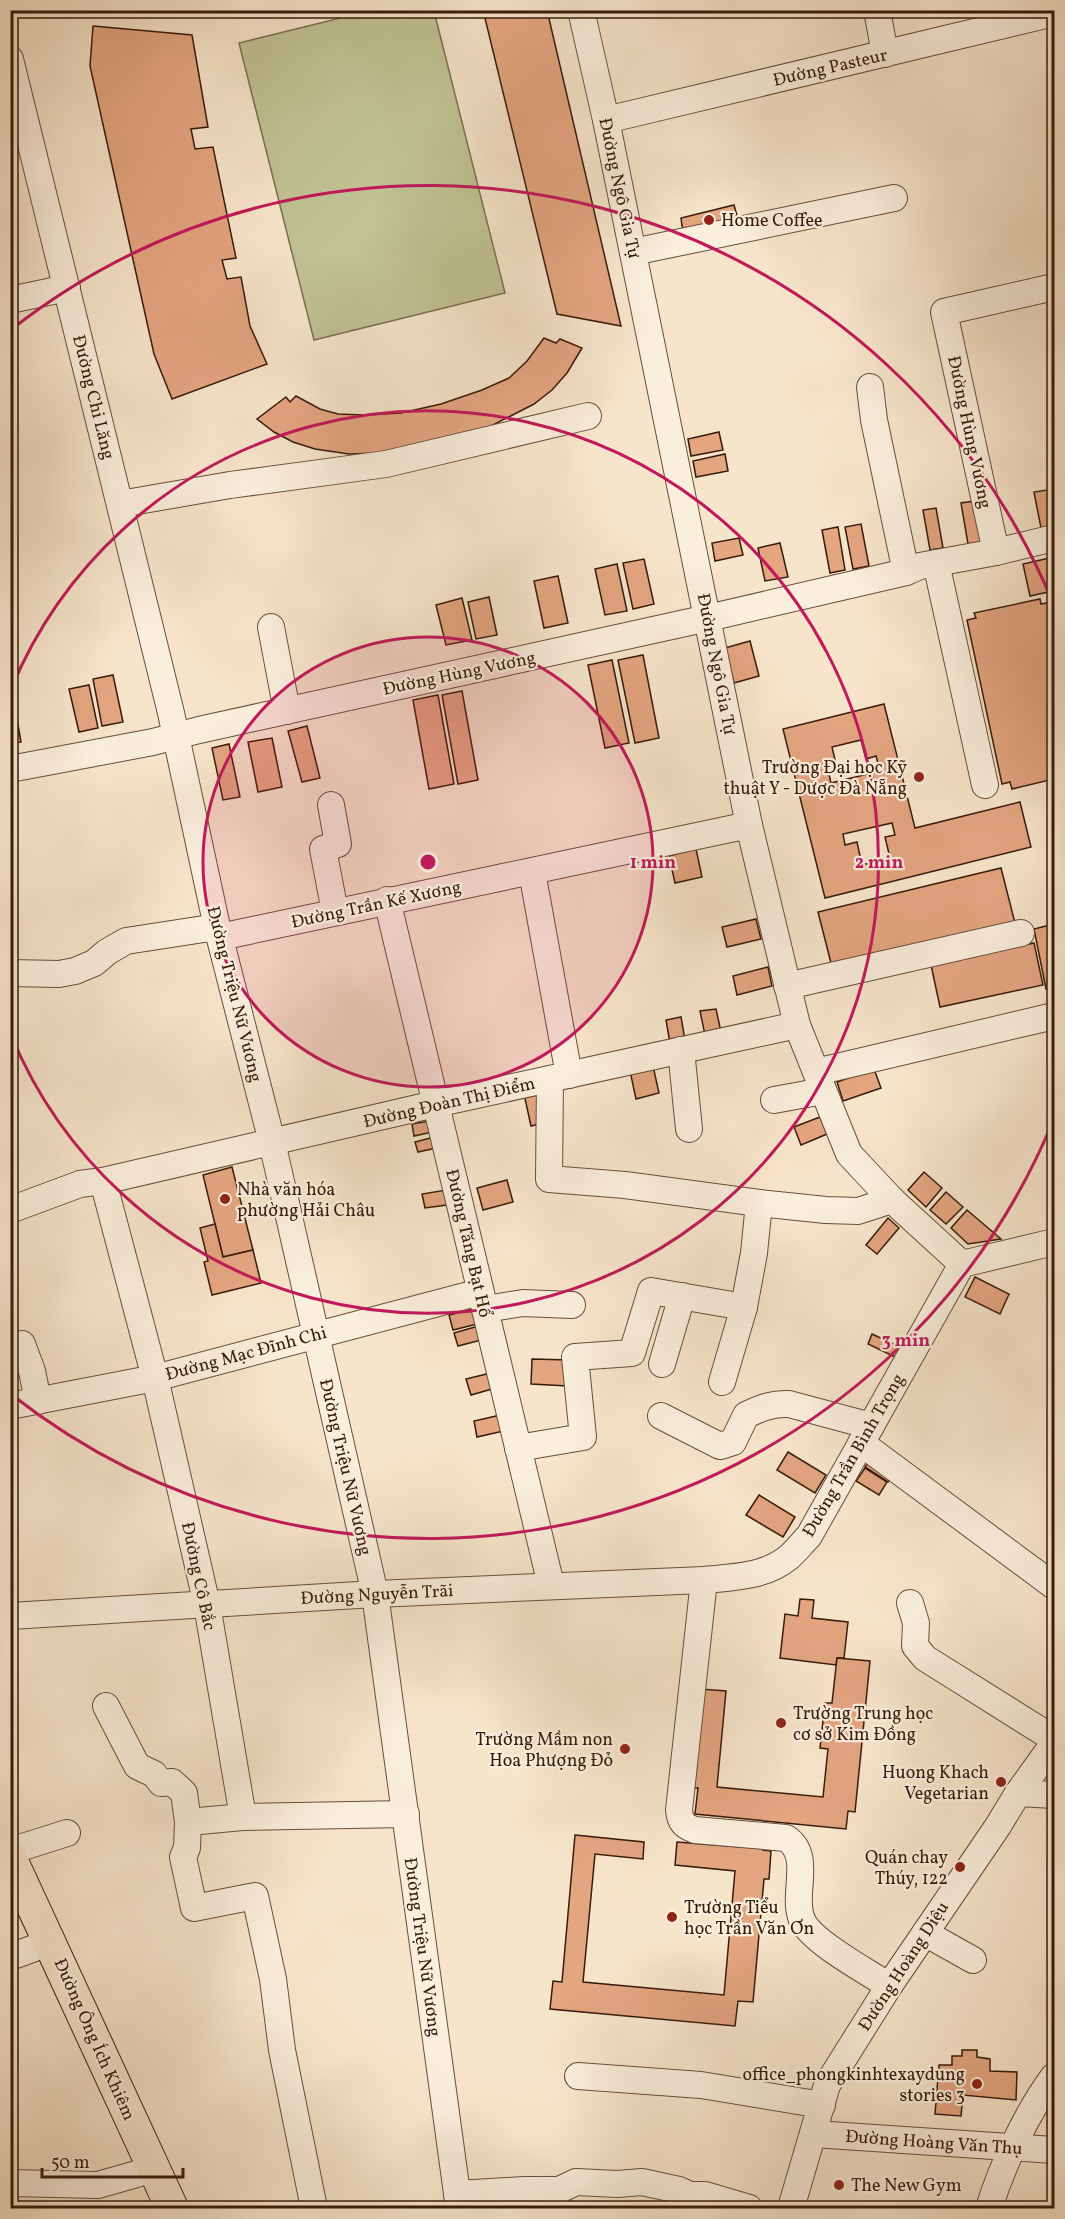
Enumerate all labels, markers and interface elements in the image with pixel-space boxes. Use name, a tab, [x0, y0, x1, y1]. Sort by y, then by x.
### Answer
street label: Đường Pasteur	[771, 43, 890, 94]
street label: Đường Ngô Gia Tự	[591, 115, 646, 261]
place label: Home Coffee	[721, 209, 823, 234]
marker: Home Coffee	[702, 213, 716, 227]
street label: Đường Chi Lăng	[65, 332, 120, 462]
street label: Đường Hùng Vương	[940, 353, 997, 511]
street label: Đường Ngô Gia Tự	[690, 591, 742, 737]
street label: Đường Hùng Vương	[380, 646, 538, 703]
place label: Trường Đại học Kỹ thuật Y - Dược Đà Nẵng	[724, 756, 907, 802]
marker: Trường Đại học Kỹ thuật Y - Dược Đà Nẵng	[912, 770, 926, 784]
text: 1 min	[630, 851, 676, 876]
text: 2 min	[855, 851, 903, 876]
centre of rings	[418, 852, 438, 872]
street label: Đường Trần Kế Xương	[289, 875, 464, 936]
street label: Đường Triệu Nữ Vương	[200, 904, 268, 1085]
street label: Đường Đoàn Thị Điểm	[361, 1072, 538, 1135]
street label: Đường Tăng Bạt Hổ	[438, 1167, 497, 1320]
place label: Nhà văn hóa phường Hải Châu	[237, 1178, 375, 1224]
marker: Nhà văn hóa phường Hải Châu	[218, 1192, 232, 1206]
street label: Đường Mạc Đĩnh Chi	[163, 1321, 330, 1388]
text: 3 min	[882, 1329, 930, 1354]
street label: Đường Trần Bình Trọng	[797, 1369, 911, 1542]
street label: Đường Triệu Nữ Vương	[312, 1376, 377, 1558]
street label: Đường Cô Bắc	[174, 1520, 221, 1633]
street label: Đường Nguyễn Trãi	[300, 1579, 454, 1612]
place label: Trường Trung học cơ sở Kim Đồng	[793, 1702, 933, 1748]
marker: Trường Trung học cơ sở Kim Đồng	[774, 1716, 788, 1730]
place label: Trường Mầm non Hoa Phượng Đỏ	[475, 1728, 613, 1774]
marker: Trường Mầm non Hoa Phượng Đỏ	[618, 1742, 632, 1756]
place label: Huong Khach Vegetarian	[882, 1761, 989, 1807]
marker: Huong Khach Vegetarian	[994, 1775, 1008, 1789]
place label: Quán chay Thúy, 122	[865, 1846, 948, 1892]
street label: Đường Triệu Nữ Vương	[397, 1856, 446, 2038]
marker: Quán chay Thúy, 122	[953, 1860, 967, 1874]
place label: Trường Tiểu học Trần Văn Ơn	[684, 1896, 814, 1942]
street label: Đường Hoàng Diệu	[853, 1897, 956, 2037]
marker: Trường Tiểu học Trần Văn Ơn	[665, 1910, 679, 1924]
street label: Đường Ông Ích Khiêm	[47, 1955, 141, 2125]
place label: office_phongkinhtexaydung stories 3	[742, 2063, 965, 2109]
marker: office_phongkinhtexaydung stories 3	[970, 2077, 984, 2091]
street label: Đường Hoàng Văn Thụ	[844, 2125, 1023, 2162]
scale bar	[42, 2141, 183, 2179]
text: 50 m	[51, 2151, 90, 2176]
place label: The New Gym	[851, 2174, 962, 2199]
marker: The New Gym	[832, 2178, 846, 2192]

